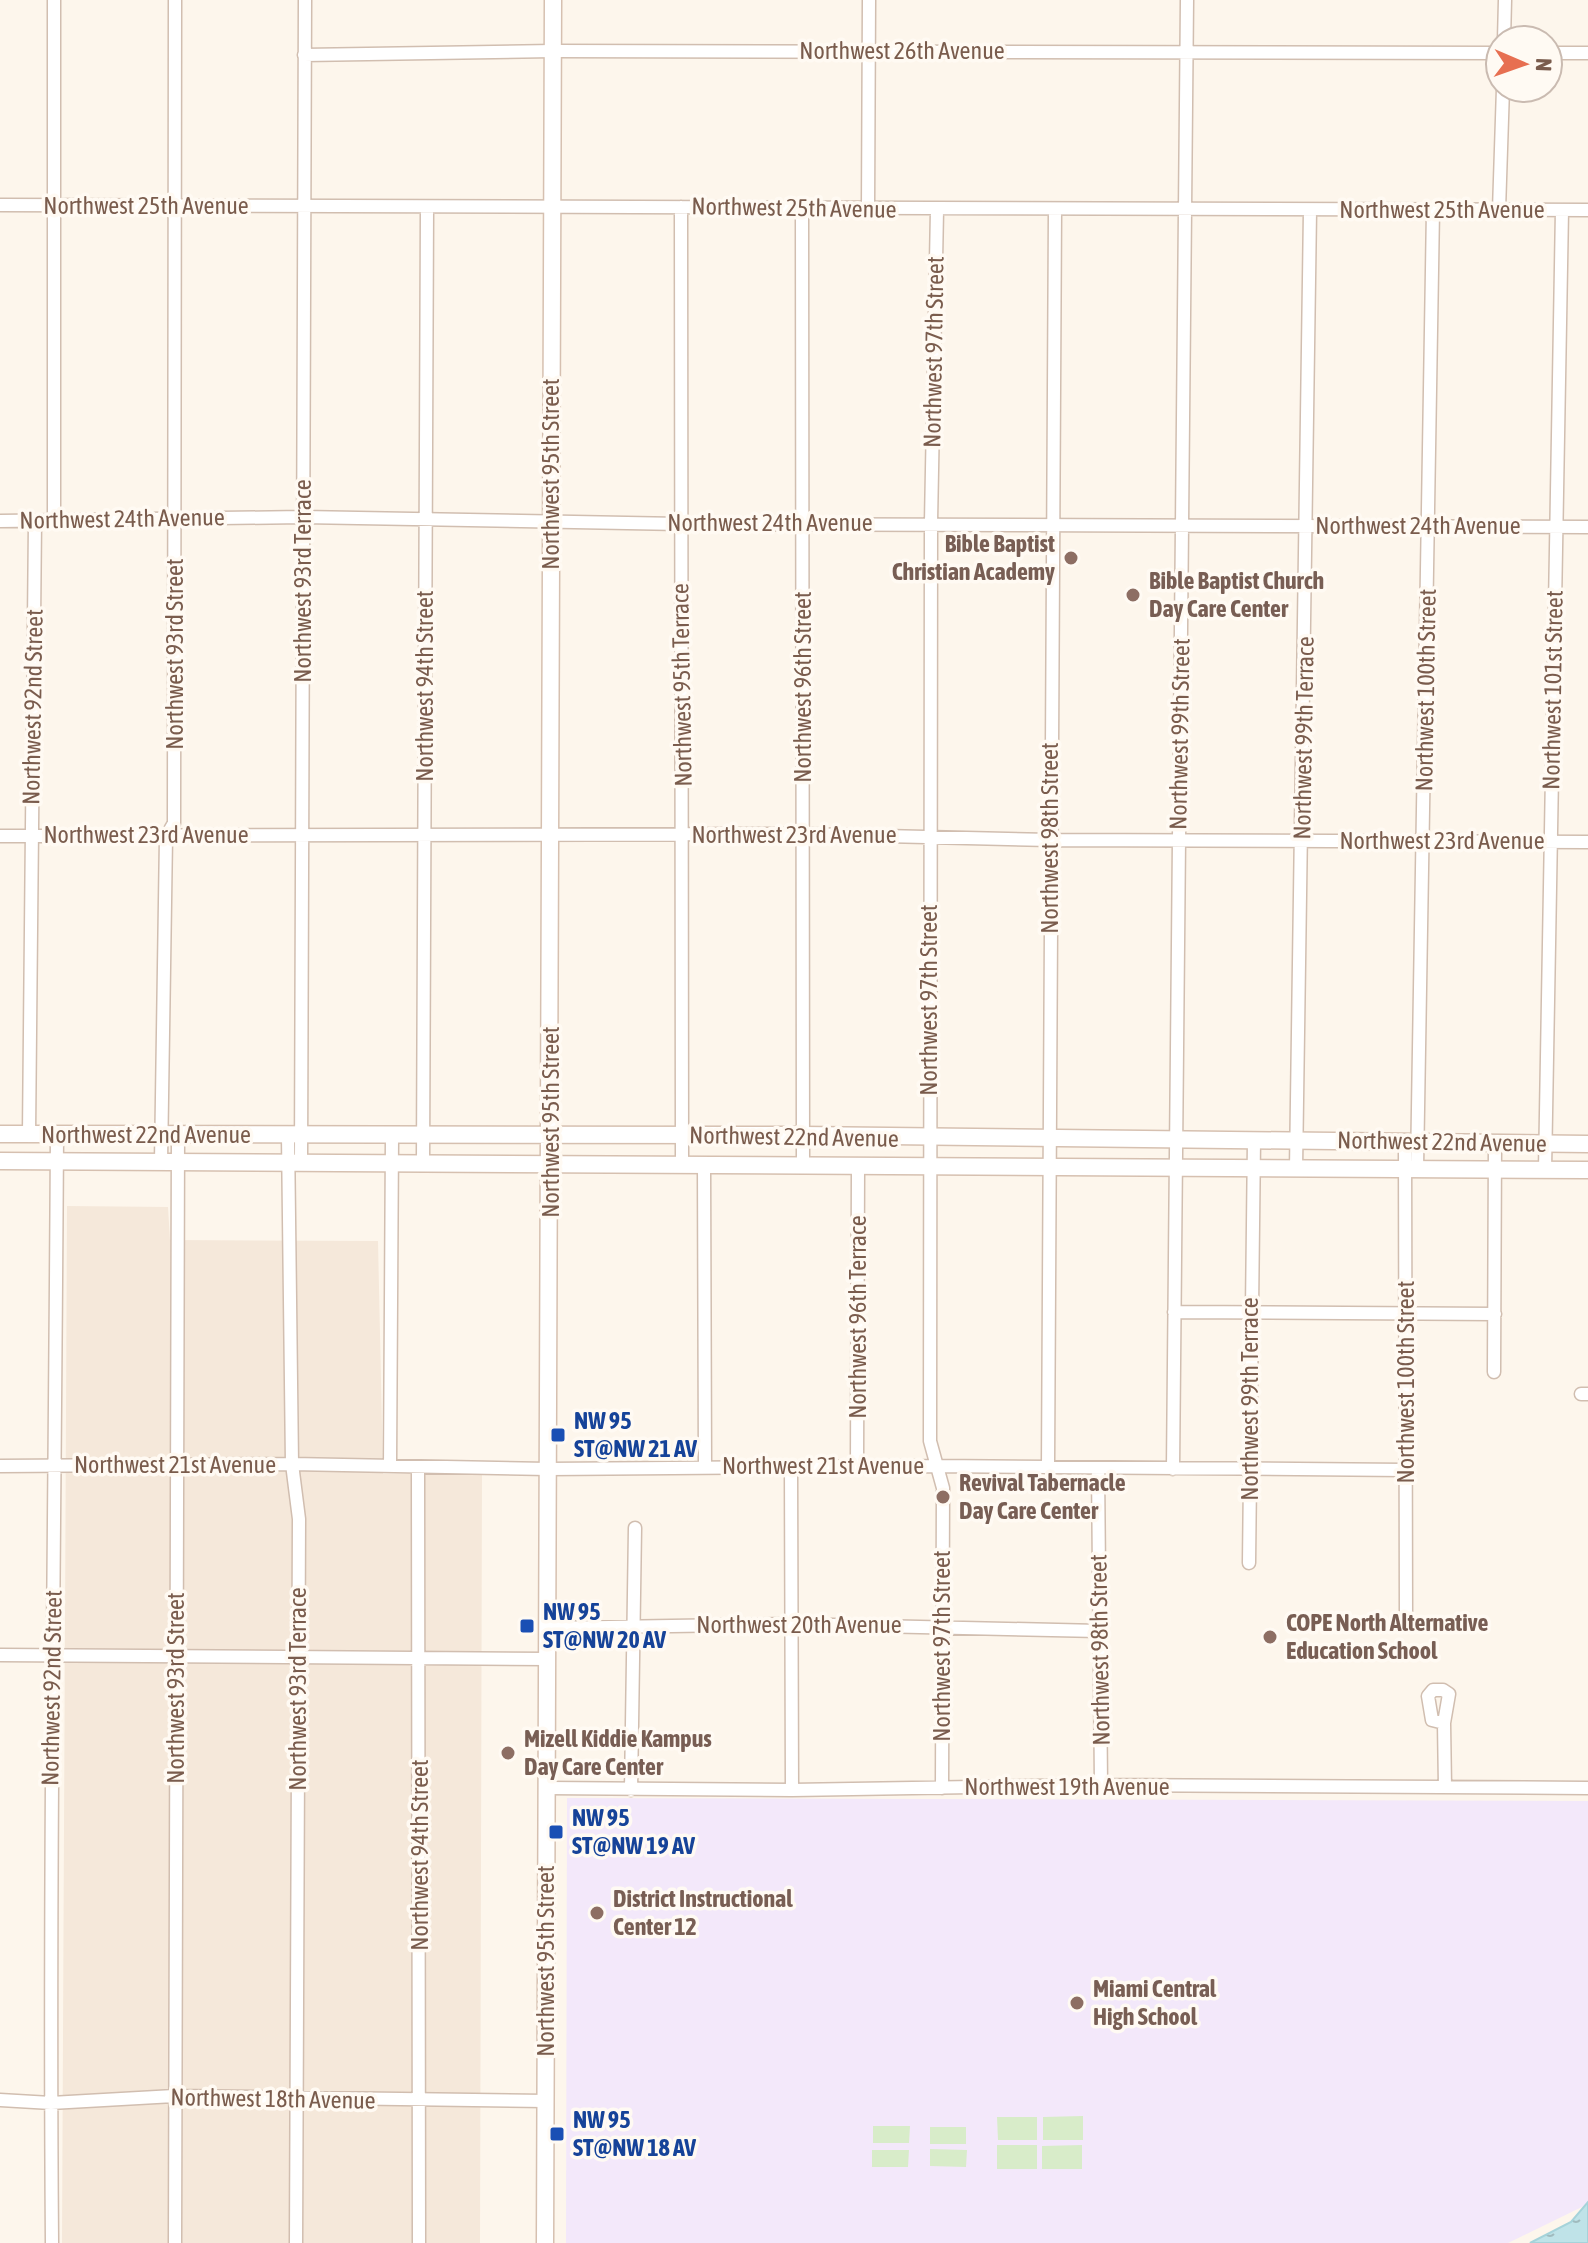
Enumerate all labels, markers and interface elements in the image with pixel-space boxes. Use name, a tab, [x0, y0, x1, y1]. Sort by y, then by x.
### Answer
north arrow	[1484, 24, 1564, 104]
street label: Northwest 26th Avenue	[799, 37, 1005, 64]
text: N	[1531, 58, 1557, 72]
street label: Northwest 25th Avenue	[43, 192, 249, 219]
street label: Northwest 25th Avenue	[691, 192, 897, 223]
street label: Northwest 25th Avenue	[1339, 196, 1545, 223]
street label: Northwest 97th Street	[918, 256, 949, 448]
street label: Northwest 95th Street	[537, 378, 564, 570]
street label: Northwest 93rd Terrace	[289, 479, 316, 683]
street label: Northwest 24th Avenue	[19, 503, 225, 534]
street label: Northwest 24th Avenue	[667, 509, 873, 536]
street label: Northwest 24th Avenue	[1315, 512, 1521, 539]
place label: Bible Baptist Christian Academy	[892, 530, 1055, 585]
marker: Bible Baptist Christian Academy	[1062, 549, 1080, 567]
street label: Northwest 93rd Street	[161, 558, 188, 750]
place label: Bible Baptist Church Day Care Center	[1149, 567, 1324, 622]
street label: Northwest 95th Terrace	[666, 583, 697, 787]
marker: Bible Baptist Church Day Care Center	[1124, 586, 1142, 604]
street label: Northwest 100th Street	[1410, 588, 1441, 792]
street label: Northwest 94th Street	[411, 590, 438, 782]
street label: Northwest 101st Street	[1537, 590, 1568, 790]
street label: Northwest 96th Street	[789, 591, 816, 783]
street label: Northwest 92nd Street	[17, 609, 48, 805]
street label: Northwest 99th Terrace	[1288, 636, 1319, 840]
street label: Northwest 99th Street	[1164, 638, 1195, 830]
street label: Northwest 98th Street	[1036, 742, 1063, 934]
street label: Northwest 23rd Avenue	[43, 821, 249, 848]
street label: Northwest 23rd Avenue	[691, 821, 897, 848]
street label: Northwest 23rd Avenue	[1339, 827, 1545, 854]
street label: Northwest 97th Street	[915, 904, 942, 1096]
street label: Northwest 95th Street	[537, 1026, 564, 1218]
street label: Northwest 22nd Avenue	[41, 1121, 251, 1148]
street label: Northwest 22nd Avenue	[689, 1121, 899, 1152]
street label: Northwest 22nd Avenue	[1337, 1126, 1547, 1157]
street label: Northwest 96th Terrace	[844, 1215, 871, 1419]
street label: Northwest 100th Street	[1392, 1281, 1419, 1483]
street label: Northwest 99th Terrace	[1236, 1297, 1263, 1501]
place label: NW 95 ST@NW 21 AV	[574, 1407, 697, 1462]
marker: NW 95 ST@NW 21 AV	[549, 1426, 567, 1444]
street label: Northwest 21st Avenue	[74, 1451, 276, 1478]
street label: Northwest 21st Avenue	[722, 1452, 924, 1479]
place label: Revival Tabernacle Day Care Center	[959, 1469, 1126, 1524]
marker: Revival Tabernacle Day Care Center	[934, 1488, 952, 1506]
street label: Northwest 97th Street	[928, 1550, 955, 1742]
street label: Northwest 98th Street	[1084, 1554, 1115, 1746]
street label: Northwest 93rd Terrace	[284, 1587, 311, 1791]
street label: Northwest 92nd Street	[36, 1590, 67, 1786]
street label: Northwest 93rd Street	[162, 1592, 189, 1784]
place label: NW 95 ST@NW 20 AV	[543, 1598, 666, 1653]
place label: COPE North Alternative Education School	[1286, 1609, 1488, 1664]
street label: Northwest 20th Avenue	[696, 1611, 902, 1638]
marker: NW 95 ST@NW 20 AV	[518, 1617, 536, 1635]
marker: COPE North Alternative Education School	[1261, 1628, 1279, 1646]
place label: Mizell Kiddie Kampus Day Care Center	[524, 1725, 712, 1780]
marker: Mizell Kiddie Kampus Day Care Center	[499, 1744, 517, 1762]
street label: Northwest 94th Street	[406, 1759, 433, 1951]
street label: Northwest 19th Avenue	[964, 1773, 1170, 1800]
place label: NW 95 ST@NW 19 AV	[572, 1804, 695, 1859]
marker: NW 95 ST@NW 19 AV	[547, 1823, 565, 1841]
street label: Northwest 95th Street	[532, 1865, 559, 2057]
place label: District Instructional Center 12	[613, 1885, 793, 1940]
marker: District Instructional Center 12	[588, 1904, 606, 1922]
place label: Miami Central High School	[1093, 1975, 1217, 2030]
marker: Miami Central High School	[1068, 1994, 1086, 2012]
street label: Northwest 18th Avenue	[170, 2083, 376, 2114]
place label: NW 95 ST@NW 18 AV	[573, 2106, 696, 2161]
marker: NW 95 ST@NW 18 AV	[548, 2125, 566, 2143]

